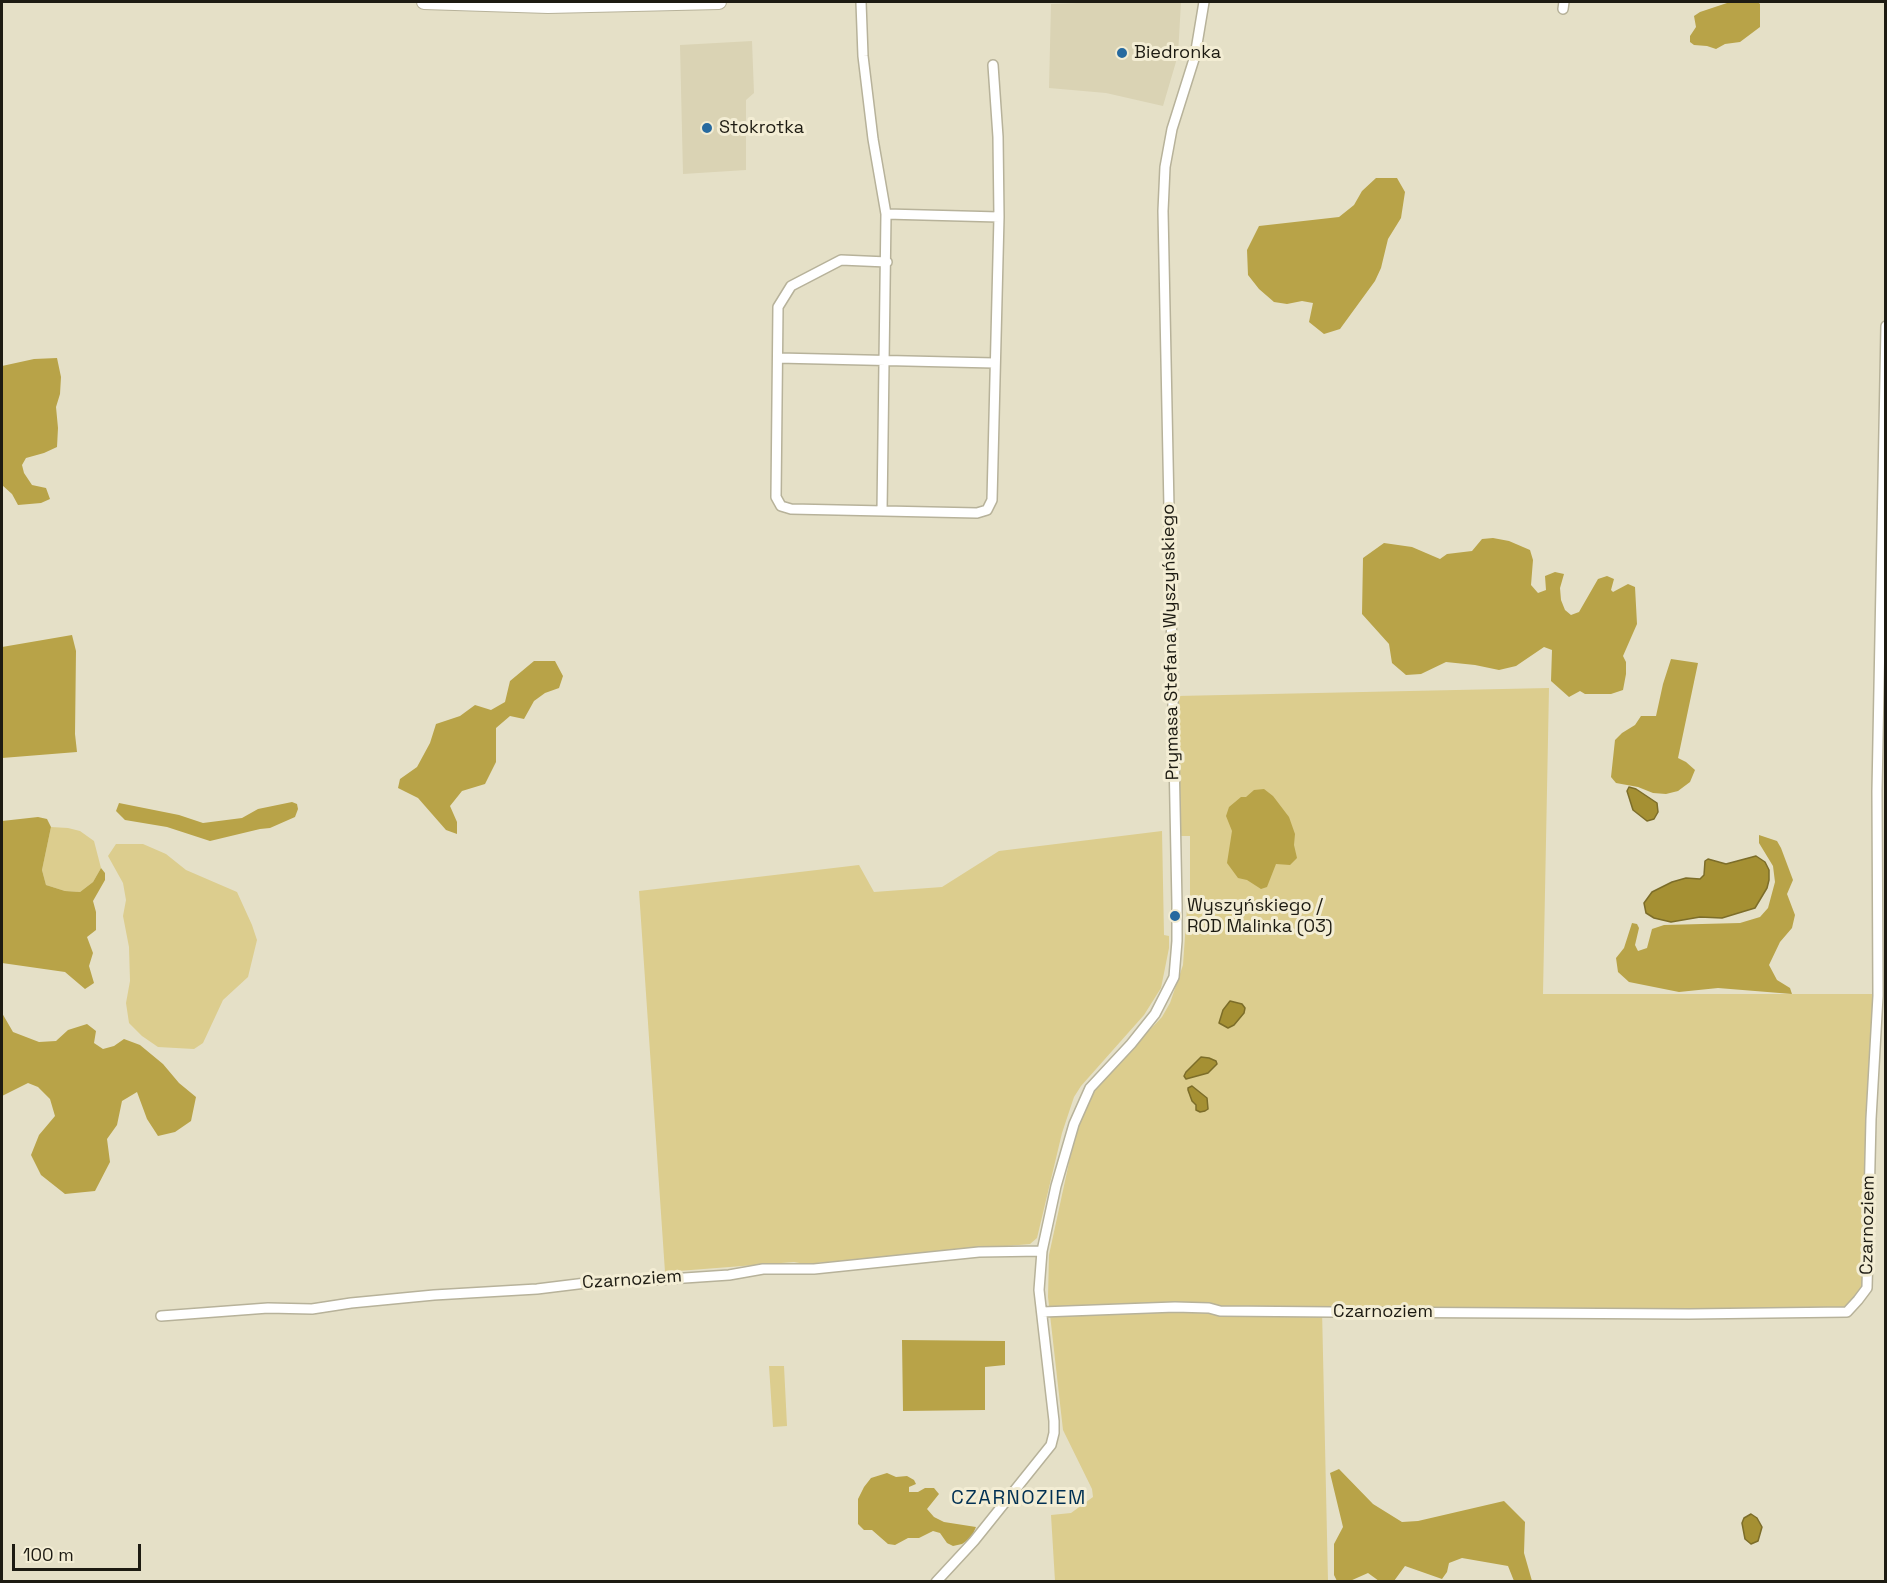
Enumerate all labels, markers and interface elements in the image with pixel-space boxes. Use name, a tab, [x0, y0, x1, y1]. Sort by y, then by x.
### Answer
place label: Biedronka	[1134, 42, 1221, 64]
marker: Biedronka	[1115, 46, 1129, 60]
place label: Stokrotka	[719, 117, 804, 139]
marker: Stokrotka	[700, 121, 714, 135]
street label: Prymasa Stefana Wyszyńskiego	[1158, 503, 1184, 781]
place label: Wyszyńskiego / ROD Malinka (03)	[1187, 895, 1333, 938]
marker: Wyszyńskiego / ROD Malinka (03)	[1168, 909, 1182, 923]
street label: Czarnoziem	[1856, 1175, 1880, 1275]
street label: Czarnoziem	[581, 1266, 683, 1294]
street label: Czarnoziem	[1333, 1301, 1433, 1323]
district label: CZARNOZIEM	[951, 1487, 1087, 1511]
scale bar	[15, 1532, 144, 1570]
text: 100 m	[23, 1543, 74, 1566]

